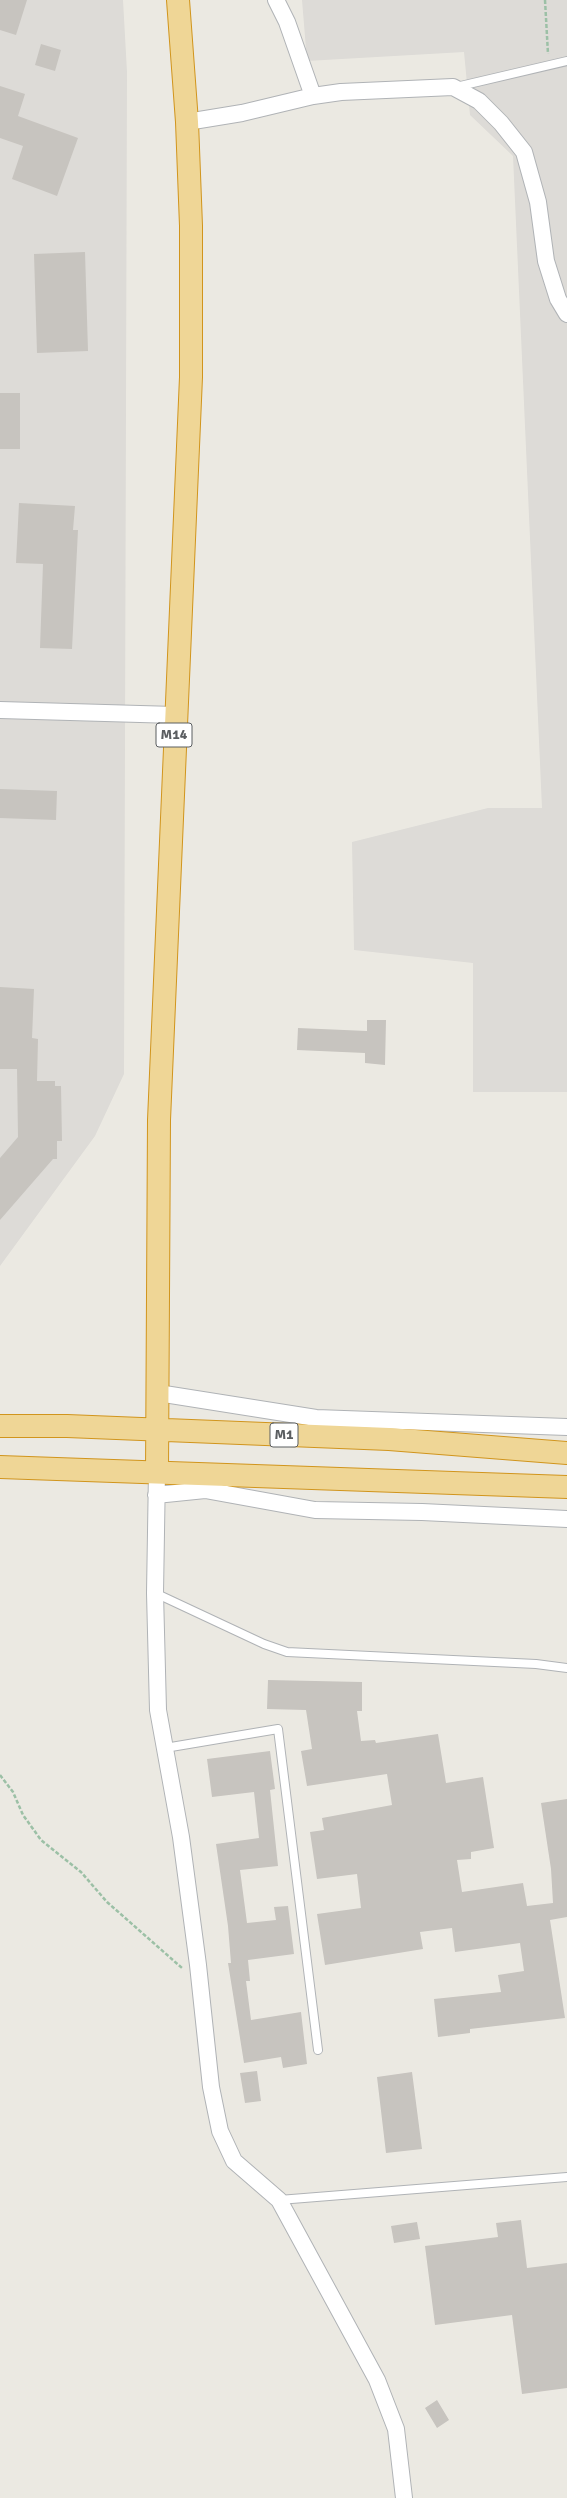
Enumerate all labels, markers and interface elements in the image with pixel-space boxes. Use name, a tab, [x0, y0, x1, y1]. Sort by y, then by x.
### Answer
road number: M14	[156, 723, 192, 747]
road number: M1	[270, 1423, 298, 1447]

